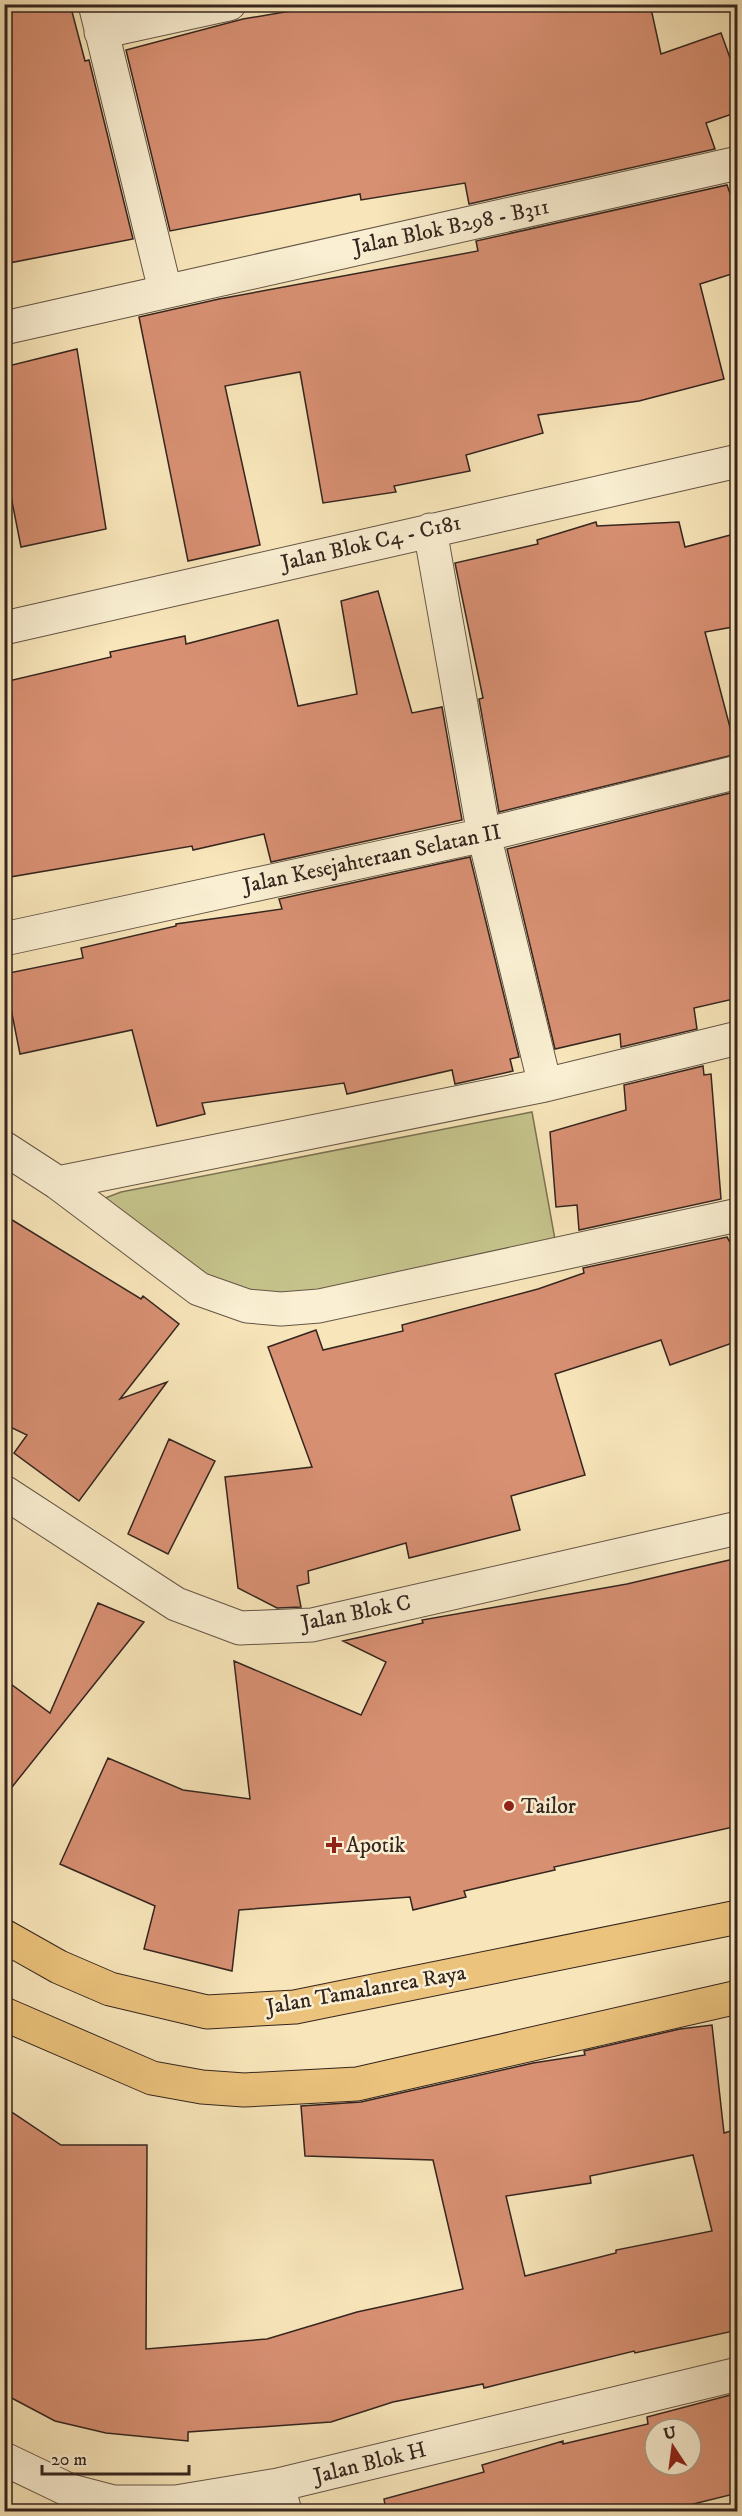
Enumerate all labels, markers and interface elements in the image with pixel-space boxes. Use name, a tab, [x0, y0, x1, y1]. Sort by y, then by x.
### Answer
street label: Jalan Blok B298 - B311	[349, 193, 552, 261]
street label: Jalan Blok C4 - C181	[276, 509, 464, 577]
street label: Jalan Kesejahteraan Selatan II	[238, 818, 504, 900]
street label: Jalan Blok C	[297, 1589, 413, 1637]
place label: Tailor	[521, 1793, 577, 1820]
marker: Tailor	[502, 1799, 516, 1813]
place label: Apotik	[346, 1832, 405, 1859]
marker: Apotik	[327, 1838, 341, 1852]
street label: Jalan Tamalanrea Raya	[262, 1959, 469, 2021]
north arrow	[643, 2417, 703, 2477]
text: U	[662, 2422, 679, 2444]
street label: Jalan Blok H	[309, 2436, 429, 2490]
scale bar	[42, 2438, 189, 2476]
text: 20 m	[51, 2449, 87, 2471]

